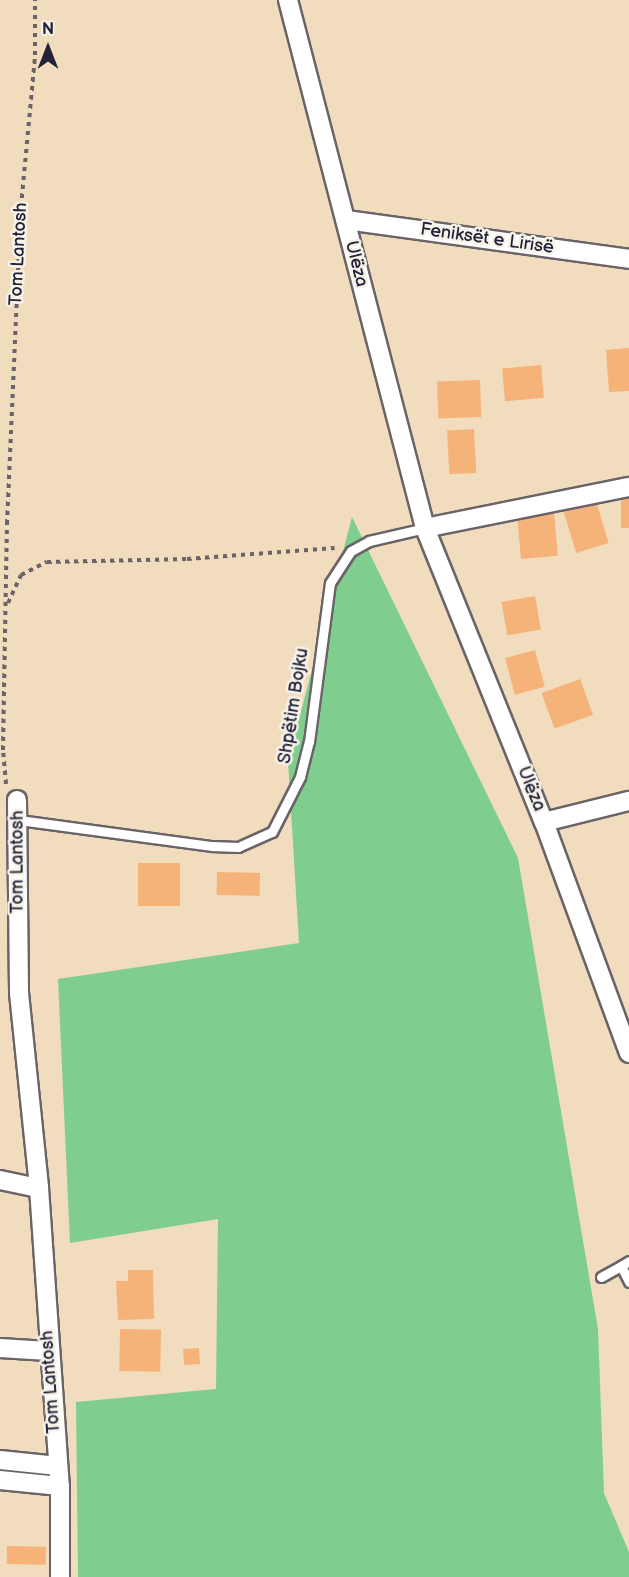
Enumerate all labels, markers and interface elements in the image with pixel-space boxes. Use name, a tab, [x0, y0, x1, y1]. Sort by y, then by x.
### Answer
north arrow	[18, 18, 78, 78]
text: N	[42, 20, 54, 39]
street label: Tom Lantosh	[6, 202, 32, 306]
street label: Feniksët e Lirisë	[419, 219, 555, 259]
street label: Ulëza	[340, 239, 372, 289]
street label: Shpëtim Bojku	[274, 647, 314, 765]
street label: Ulëza	[512, 763, 550, 815]
street label: Tom Lantosh	[7, 810, 29, 914]
street label: Tom Lantosh	[37, 1330, 65, 1434]

